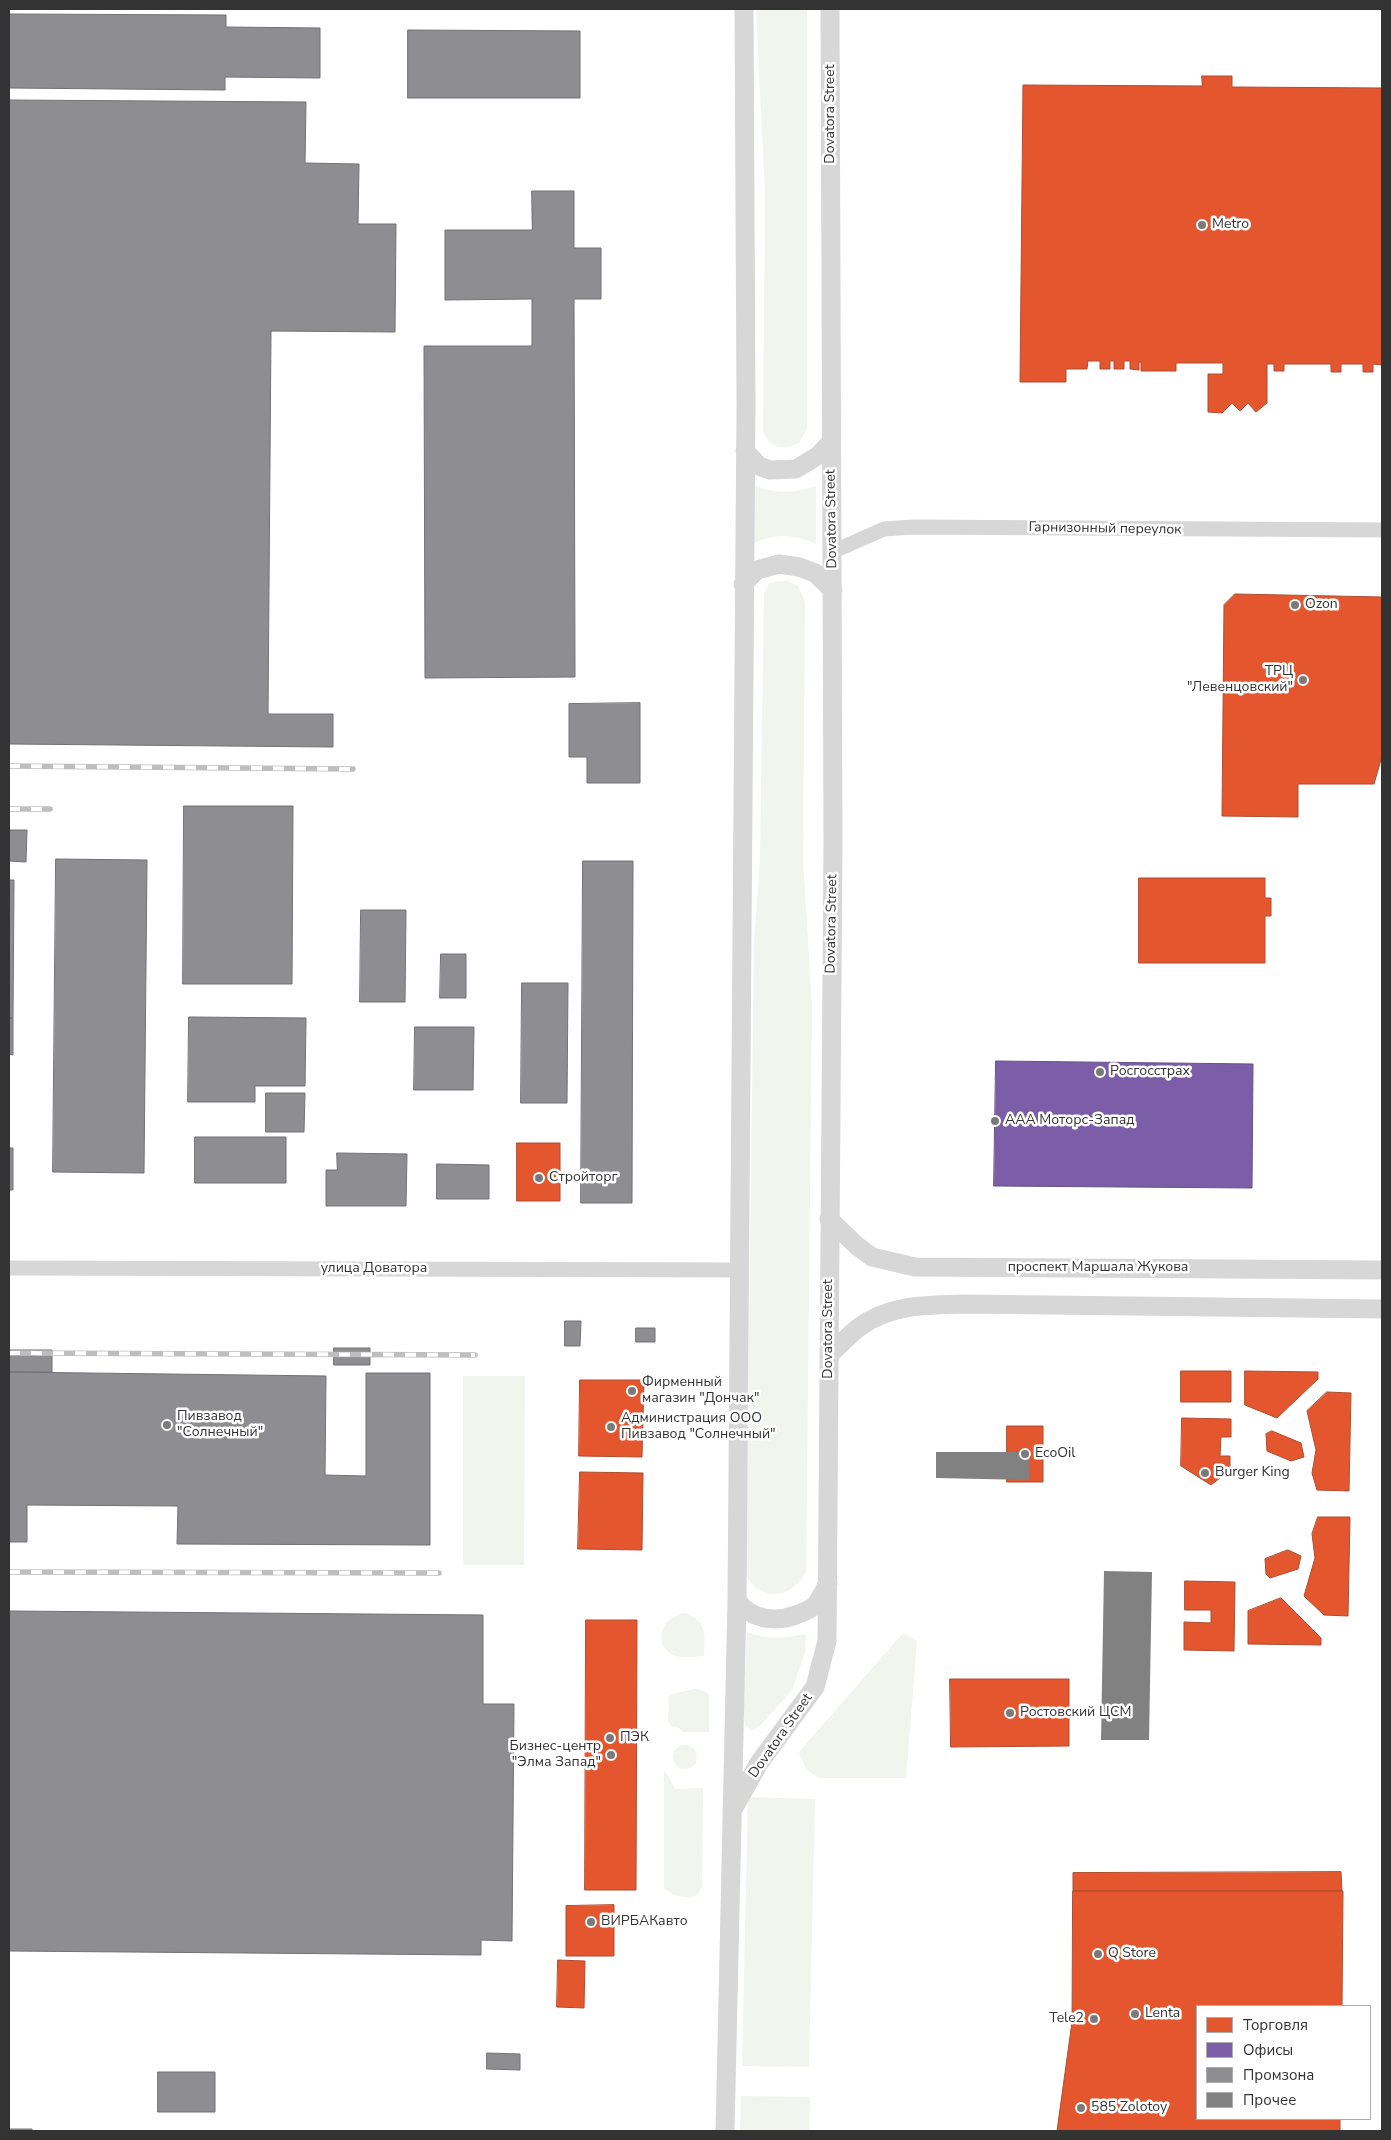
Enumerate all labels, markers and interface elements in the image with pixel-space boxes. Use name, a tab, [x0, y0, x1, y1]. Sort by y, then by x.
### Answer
street label: Dovatora Street	[823, 64, 839, 164]
place label: Metro	[1212, 217, 1249, 233]
marker: Metro	[1196, 219, 1208, 231]
street label: Dovatora Street	[823, 469, 841, 569]
street label: Гарнизонный переулок	[1028, 519, 1182, 539]
place label: Ozon	[1305, 597, 1338, 613]
marker: Ozon	[1289, 599, 1301, 611]
place label: ТРЦ "Левенцовский"	[1187, 664, 1293, 696]
marker: ТРЦ "Левенцовский"	[1297, 674, 1309, 686]
street label: Dovatora Street	[823, 874, 841, 974]
place label: Росгосстрах	[1110, 1064, 1190, 1080]
marker: Росгосстрах	[1094, 1066, 1106, 1078]
place label: ААА Моторс-Запад	[1005, 1113, 1135, 1129]
marker: ААА Моторс-Запад	[989, 1115, 1001, 1127]
place label: Стройторг	[549, 1170, 618, 1186]
marker: Стройторг	[533, 1172, 545, 1184]
street label: проспект Маршала Жукова	[1008, 1260, 1188, 1276]
street label: улица Доватора	[321, 1261, 427, 1277]
street label: Dovatora Street	[821, 1279, 837, 1379]
place label: Фирменный магазин "Дончак"	[642, 1375, 759, 1408]
marker: Фирменный магазин "Дончак"	[626, 1385, 638, 1397]
place label: Пивзавод "Солнечный"	[177, 1409, 263, 1441]
place label: Администрация ООО Пивзавод "Солнечный"	[621, 1411, 776, 1444]
marker: Пивзавод "Солнечный"	[161, 1419, 173, 1431]
marker: Администрация ООО Пивзавод "Солнечный"	[605, 1421, 617, 1433]
place label: EcoOil	[1035, 1446, 1075, 1462]
marker: EcoOil	[1019, 1448, 1031, 1460]
place label: Burger King	[1215, 1465, 1290, 1481]
marker: Burger King	[1199, 1467, 1211, 1479]
street label: Dovatora Street	[746, 1690, 816, 1782]
place label: Ростовский ЦСМ	[1020, 1705, 1131, 1721]
marker: Ростовский ЦСМ	[1004, 1707, 1016, 1719]
place label: ПЭК	[620, 1730, 649, 1746]
marker: ПЭК	[604, 1732, 616, 1744]
place label: Бизнес-центр "Элма Запад"	[510, 1739, 601, 1771]
marker: Бизнес-центр "Элма Запад"	[605, 1749, 617, 1761]
place label: ВИРБАКавто	[601, 1914, 688, 1930]
marker: ВИРБАКавто	[585, 1916, 597, 1928]
place label: Q Store	[1108, 1946, 1156, 1962]
marker: Q Store	[1092, 1948, 1104, 1960]
legend	[1196, 2005, 1371, 2120]
place label: Lenta	[1145, 2006, 1180, 2022]
marker: Lenta	[1129, 2008, 1141, 2020]
place label: Tele2	[1049, 2011, 1084, 2027]
marker: Tele2	[1088, 2013, 1100, 2025]
text: Торговля	[1243, 2015, 1308, 2035]
text: Офисы	[1243, 2040, 1293, 2060]
text: Промзона	[1243, 2065, 1314, 2085]
text: Прочее	[1243, 2090, 1296, 2110]
place label: 585 Zolotoy	[1091, 2100, 1167, 2116]
marker: 585 Zolotoy	[1075, 2102, 1087, 2114]

